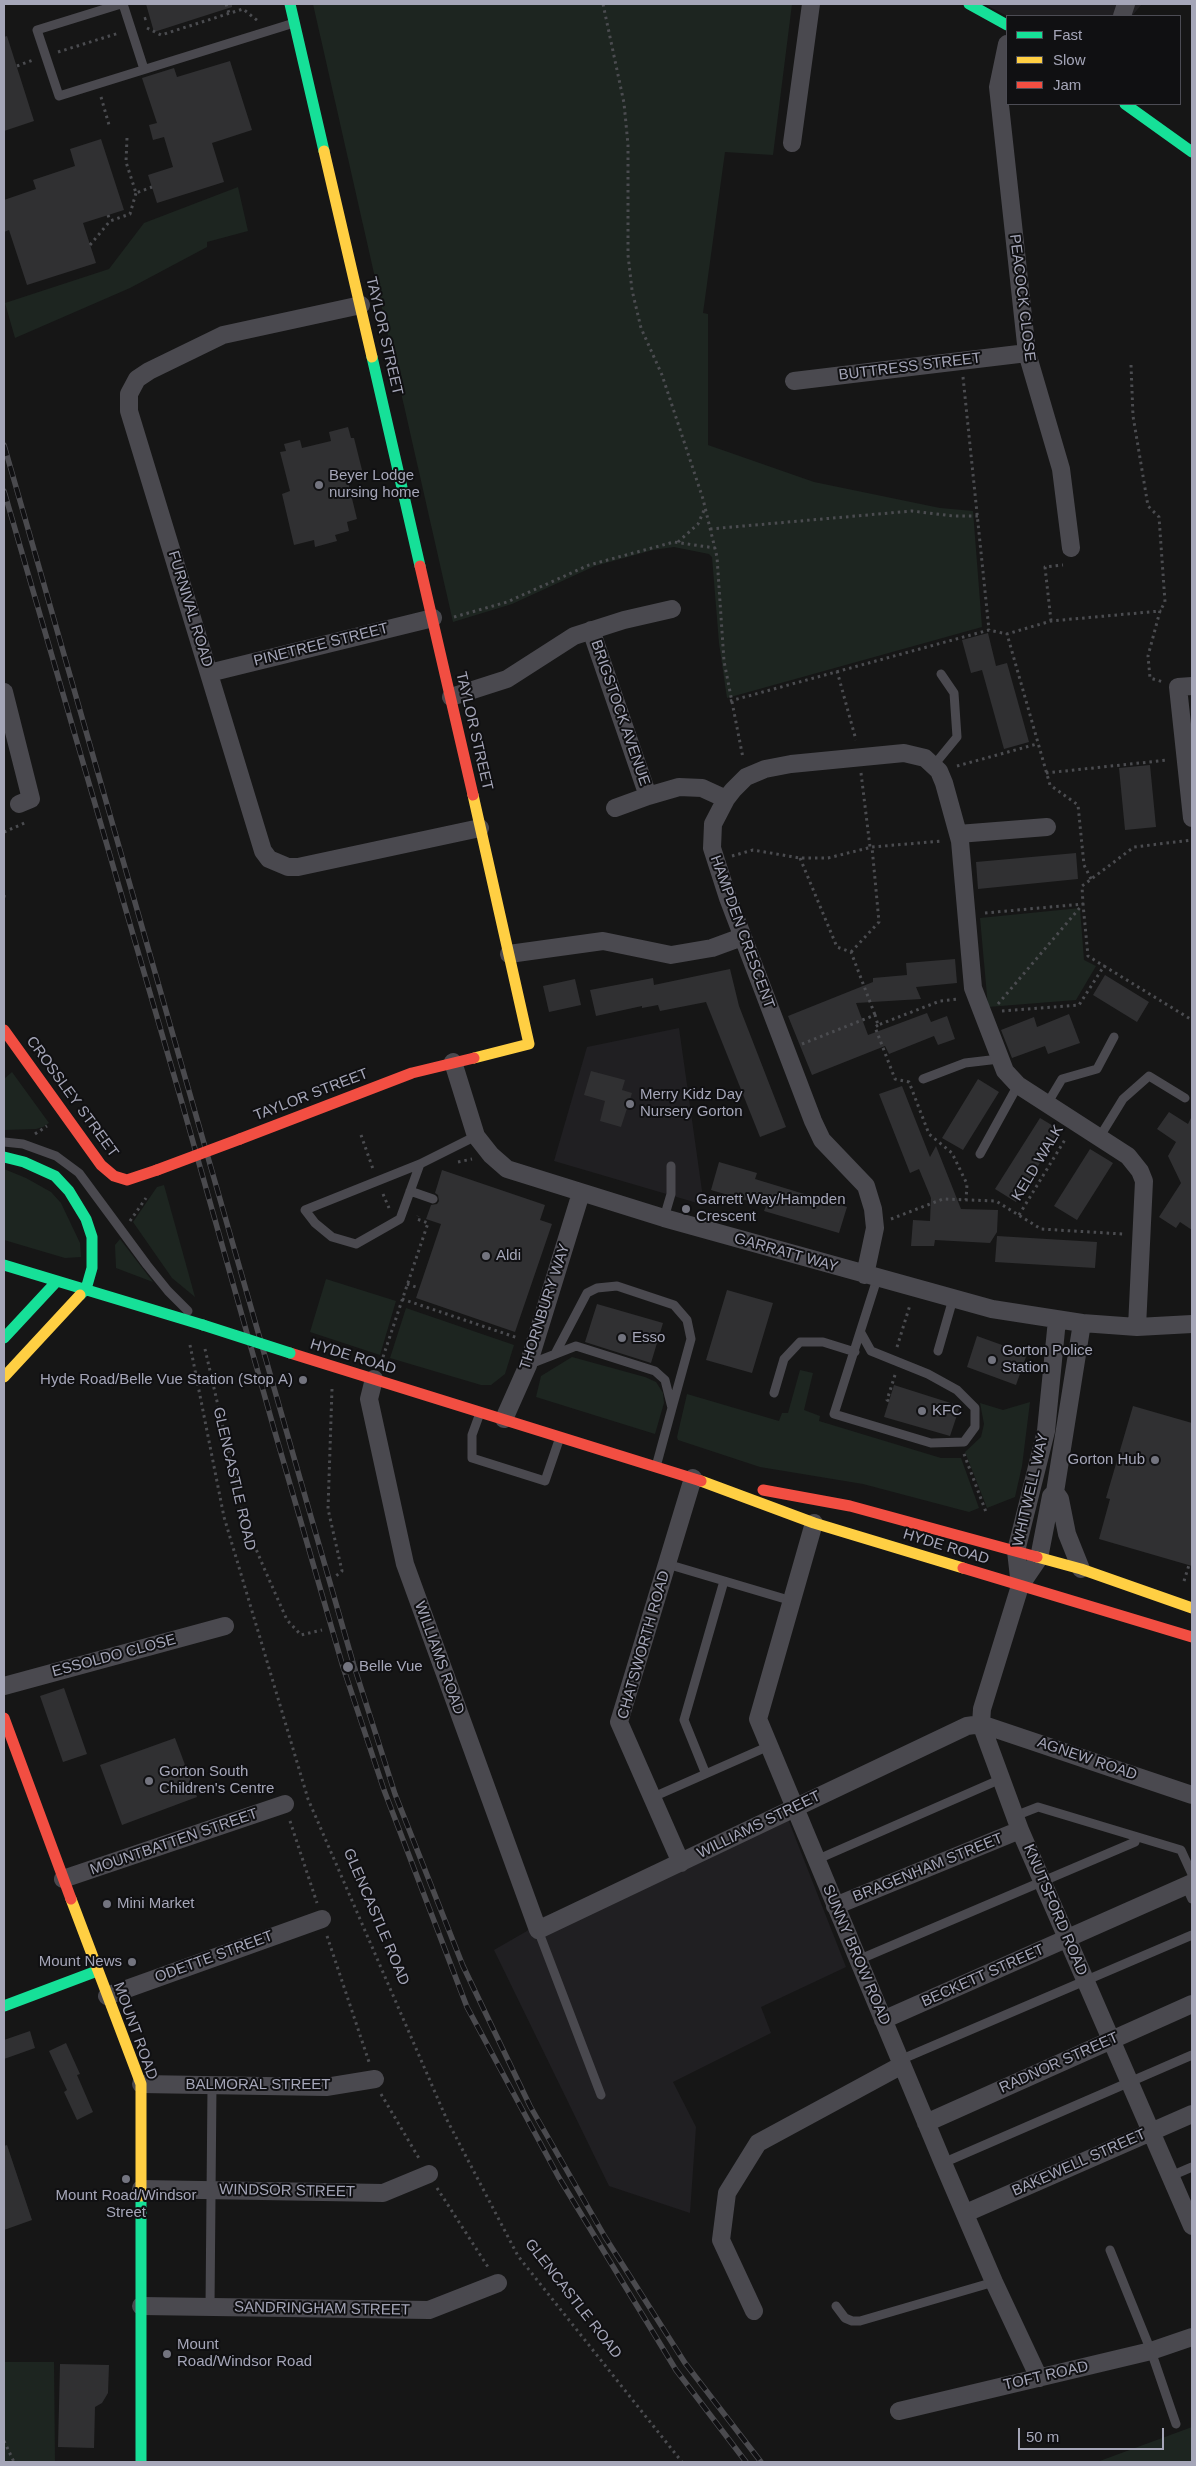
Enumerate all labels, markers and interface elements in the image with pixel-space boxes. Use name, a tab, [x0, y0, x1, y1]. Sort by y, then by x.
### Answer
legend	[1006, 15, 1181, 105]
text: Fast	[1053, 26, 1082, 43]
text: Slow	[1053, 51, 1086, 68]
text: Jam	[1053, 76, 1081, 93]
street label: PEACOCK CLOSE	[1005, 233, 1039, 363]
street label: TAYLOR STREET	[362, 275, 406, 397]
street label: BUTTRESS STREET	[838, 349, 982, 385]
place label: Beyer Lodge nursing home	[329, 467, 420, 502]
marker: Beyer Lodge nursing home	[313, 479, 325, 491]
street label: FURNIVAL ROAD	[164, 549, 216, 669]
street label: PINETREE STREET	[252, 620, 390, 670]
street label: BRIGSTOCK AVENUE	[587, 638, 653, 788]
street label: TAYLOR STREET	[452, 670, 496, 792]
street label: HAMPDEN CRESCENT	[706, 853, 778, 1011]
street label: CROSSLEY STREET	[22, 1033, 122, 1161]
street label: TAYLOR STREET	[251, 1065, 371, 1125]
place label: Merry Kidz Day Nursery Gorton	[640, 1086, 743, 1121]
marker: Merry Kidz Day Nursery Gorton	[624, 1098, 636, 1110]
street label: KELD WALK	[1008, 1122, 1068, 1204]
place label: Garrett Way/Hampden Crescent	[696, 1191, 845, 1226]
marker: Garrett Way/Hampden Crescent	[680, 1203, 692, 1215]
street label: GARRATT WAY	[732, 1230, 840, 1276]
street label: THORNBURY WAY	[516, 1242, 574, 1372]
place label: Aldi	[496, 1247, 521, 1265]
marker: Aldi	[480, 1250, 492, 1262]
place label: Esso	[632, 1329, 665, 1347]
marker: Esso	[616, 1332, 628, 1344]
street label: HYDE ROAD	[308, 1335, 398, 1379]
place label: Gorton Police Station	[1002, 1342, 1093, 1377]
marker: Gorton Police Station	[986, 1354, 998, 1366]
place label: Hyde Road/Belle Vue Station (Stop A)	[40, 1371, 293, 1389]
marker: Hyde Road/Belle Vue Station (Stop A)	[297, 1374, 309, 1386]
place label: KFC	[932, 1402, 962, 1420]
marker: KFC	[916, 1405, 928, 1417]
street label: GLENCASTLE ROAD	[209, 1406, 259, 1552]
street label: WHITWELL WAY	[1009, 1432, 1053, 1548]
place label: Gorton Hub	[1067, 1451, 1145, 1469]
marker: Gorton Hub	[1149, 1454, 1161, 1466]
street label: HYDE ROAD	[901, 1525, 991, 1569]
street label: CHATSWORTH ROAD	[614, 1569, 674, 1721]
street label: WILLIAMS ROAD	[410, 1599, 468, 1717]
street label: ESSOLDO CLOSE	[50, 1631, 178, 1681]
place label: Belle Vue	[359, 1658, 423, 1676]
marker: Belle Vue	[341, 1660, 355, 1674]
street label: AGNEW ROAD	[1035, 1734, 1139, 1784]
place label: Gorton South Children's Centre	[159, 1763, 274, 1798]
marker: Gorton South Children's Centre	[143, 1775, 155, 1787]
street label: WILLIAMS STREET	[694, 1787, 824, 1863]
street label: MOUNTBATTEN STREET	[88, 1805, 260, 1879]
street label: BRAGENHAM STREET	[850, 1830, 1006, 1906]
street label: KNUTSFORD ROAD	[1019, 1842, 1091, 1978]
street label: GLENCASTLE ROAD	[339, 1846, 413, 1988]
street label: SUNNY BROW ROAD	[818, 1882, 894, 2028]
place label: Mini Market	[117, 1895, 195, 1913]
marker: Mini Market	[101, 1898, 113, 1910]
street label: ODETTE STREET	[153, 1927, 275, 1987]
street label: BECKETT STREET	[919, 1941, 1047, 2011]
place label: Mount News	[39, 1953, 122, 1971]
marker: Mount News	[126, 1956, 138, 1968]
street label: MOUNT ROAD	[109, 1980, 161, 2082]
street label: RADNOR STREET	[997, 2029, 1121, 2097]
street label: BALMORAL STREET	[185, 2076, 331, 2094]
street label: BAKEWELL STREET	[1009, 2125, 1149, 2201]
marker: Mount Road/Windsor Street	[120, 2173, 132, 2185]
street label: WINDSOR STREET	[219, 2181, 355, 2201]
place label: Mount Road/Windsor Street	[56, 2187, 196, 2222]
street label: GLENCASTLE ROAD	[521, 2236, 625, 2362]
street label: SANDRINGHAM STREET	[234, 2298, 410, 2320]
place label: Mount Road/Windsor Road	[177, 2336, 312, 2371]
marker: Mount Road/Windsor Road	[161, 2348, 173, 2360]
street label: TOFT ROAD	[1002, 2358, 1090, 2394]
scale bar	[1021, 2418, 1167, 2450]
text: 50 m	[1026, 2428, 1059, 2445]

